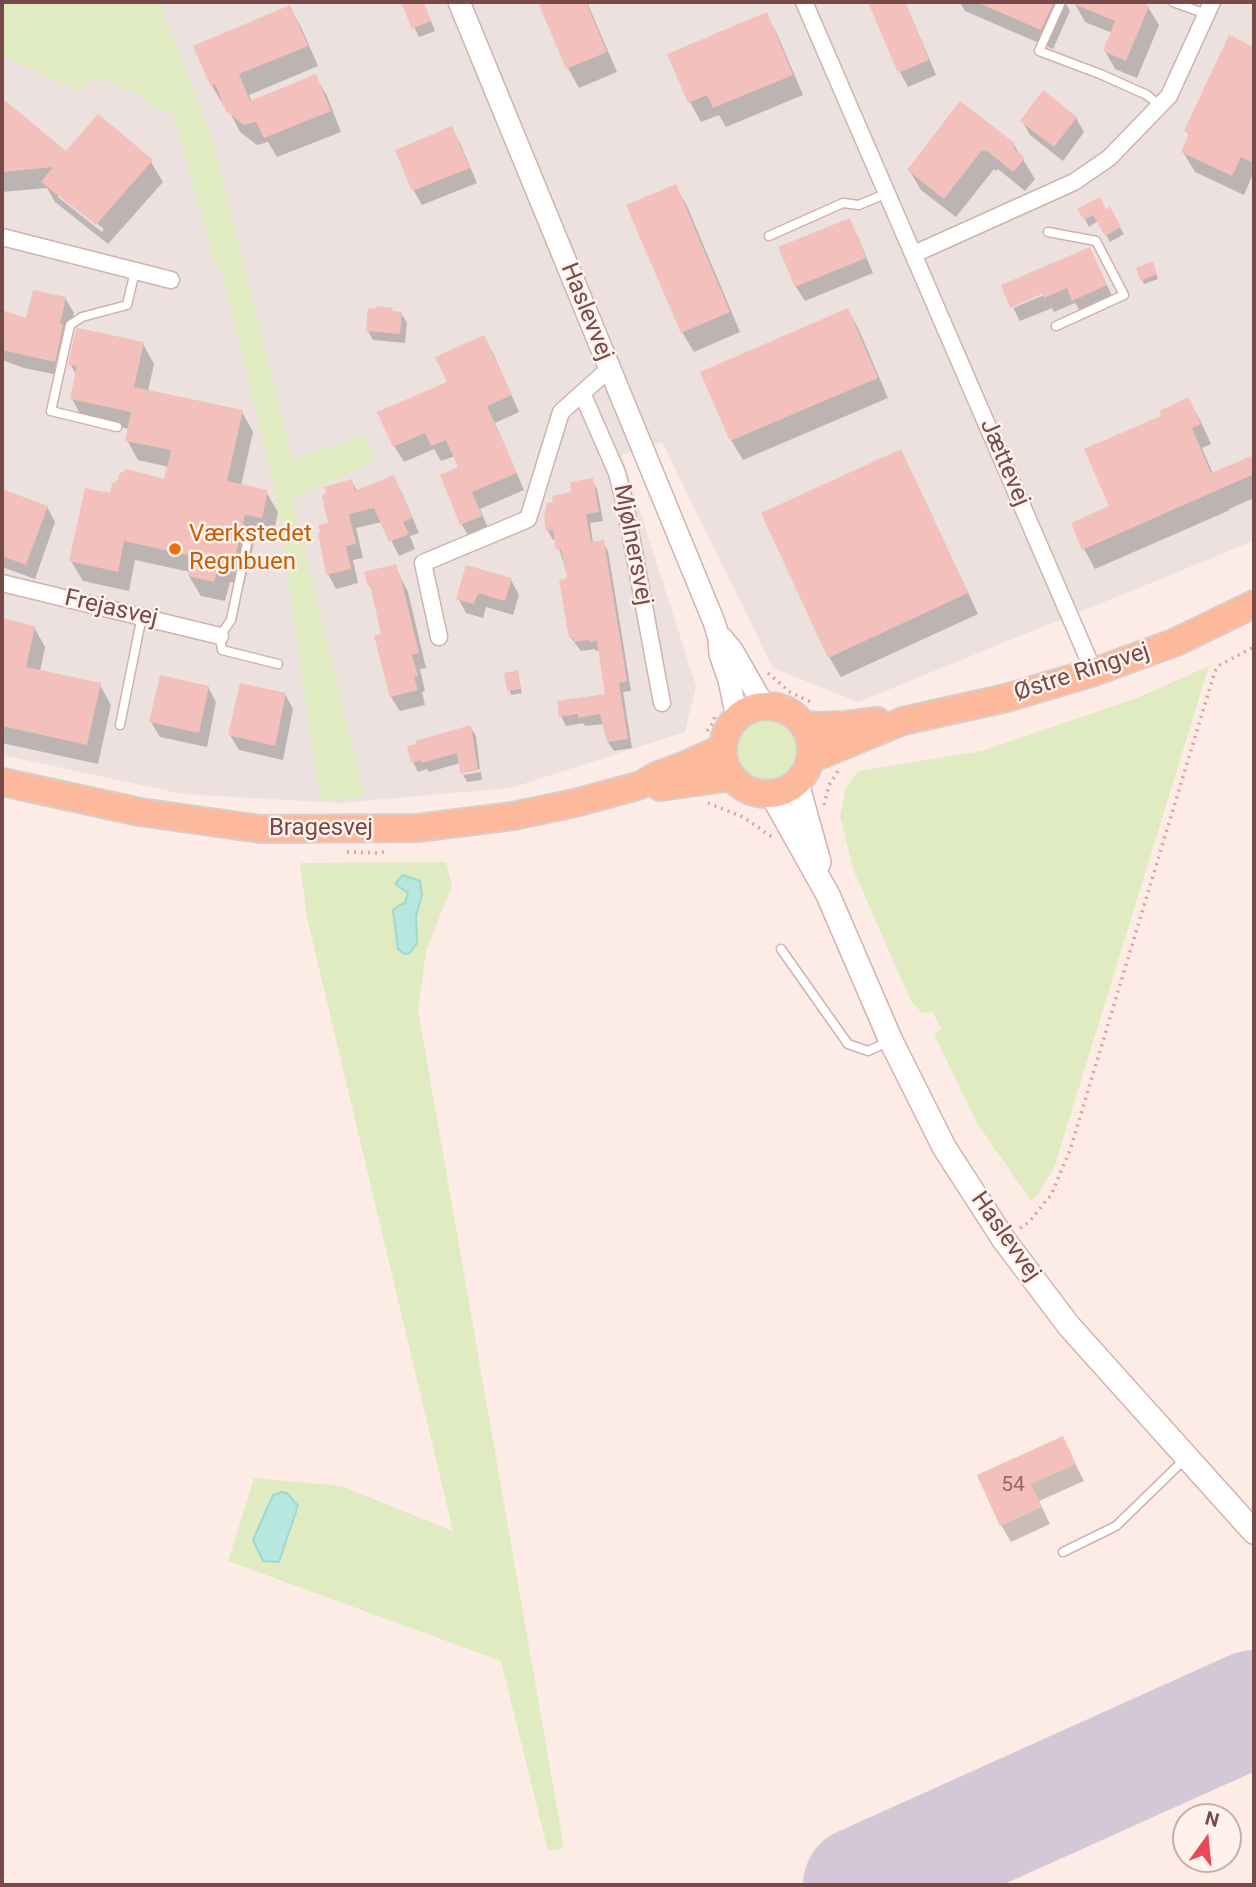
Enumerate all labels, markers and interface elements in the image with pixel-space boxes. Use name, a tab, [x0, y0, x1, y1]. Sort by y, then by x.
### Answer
street label: Haslevvej	[553, 259, 619, 365]
street label: Jættevej	[973, 415, 1035, 511]
street label: Mjølnersvej	[606, 482, 658, 608]
place label: Værkstedet Regnbuen	[189, 521, 312, 577]
marker: Værkstedet Regnbuen	[167, 541, 183, 557]
street label: Frejasvej	[62, 584, 160, 634]
street label: Østre Ringvej	[1011, 638, 1153, 708]
street label: Bragesvej	[269, 815, 373, 843]
street label: Haslevvej	[964, 1187, 1046, 1287]
house number: 54	[1001, 1473, 1025, 1499]
north arrow	[1172, 1803, 1242, 1873]
text: N	[1203, 1806, 1221, 1832]

